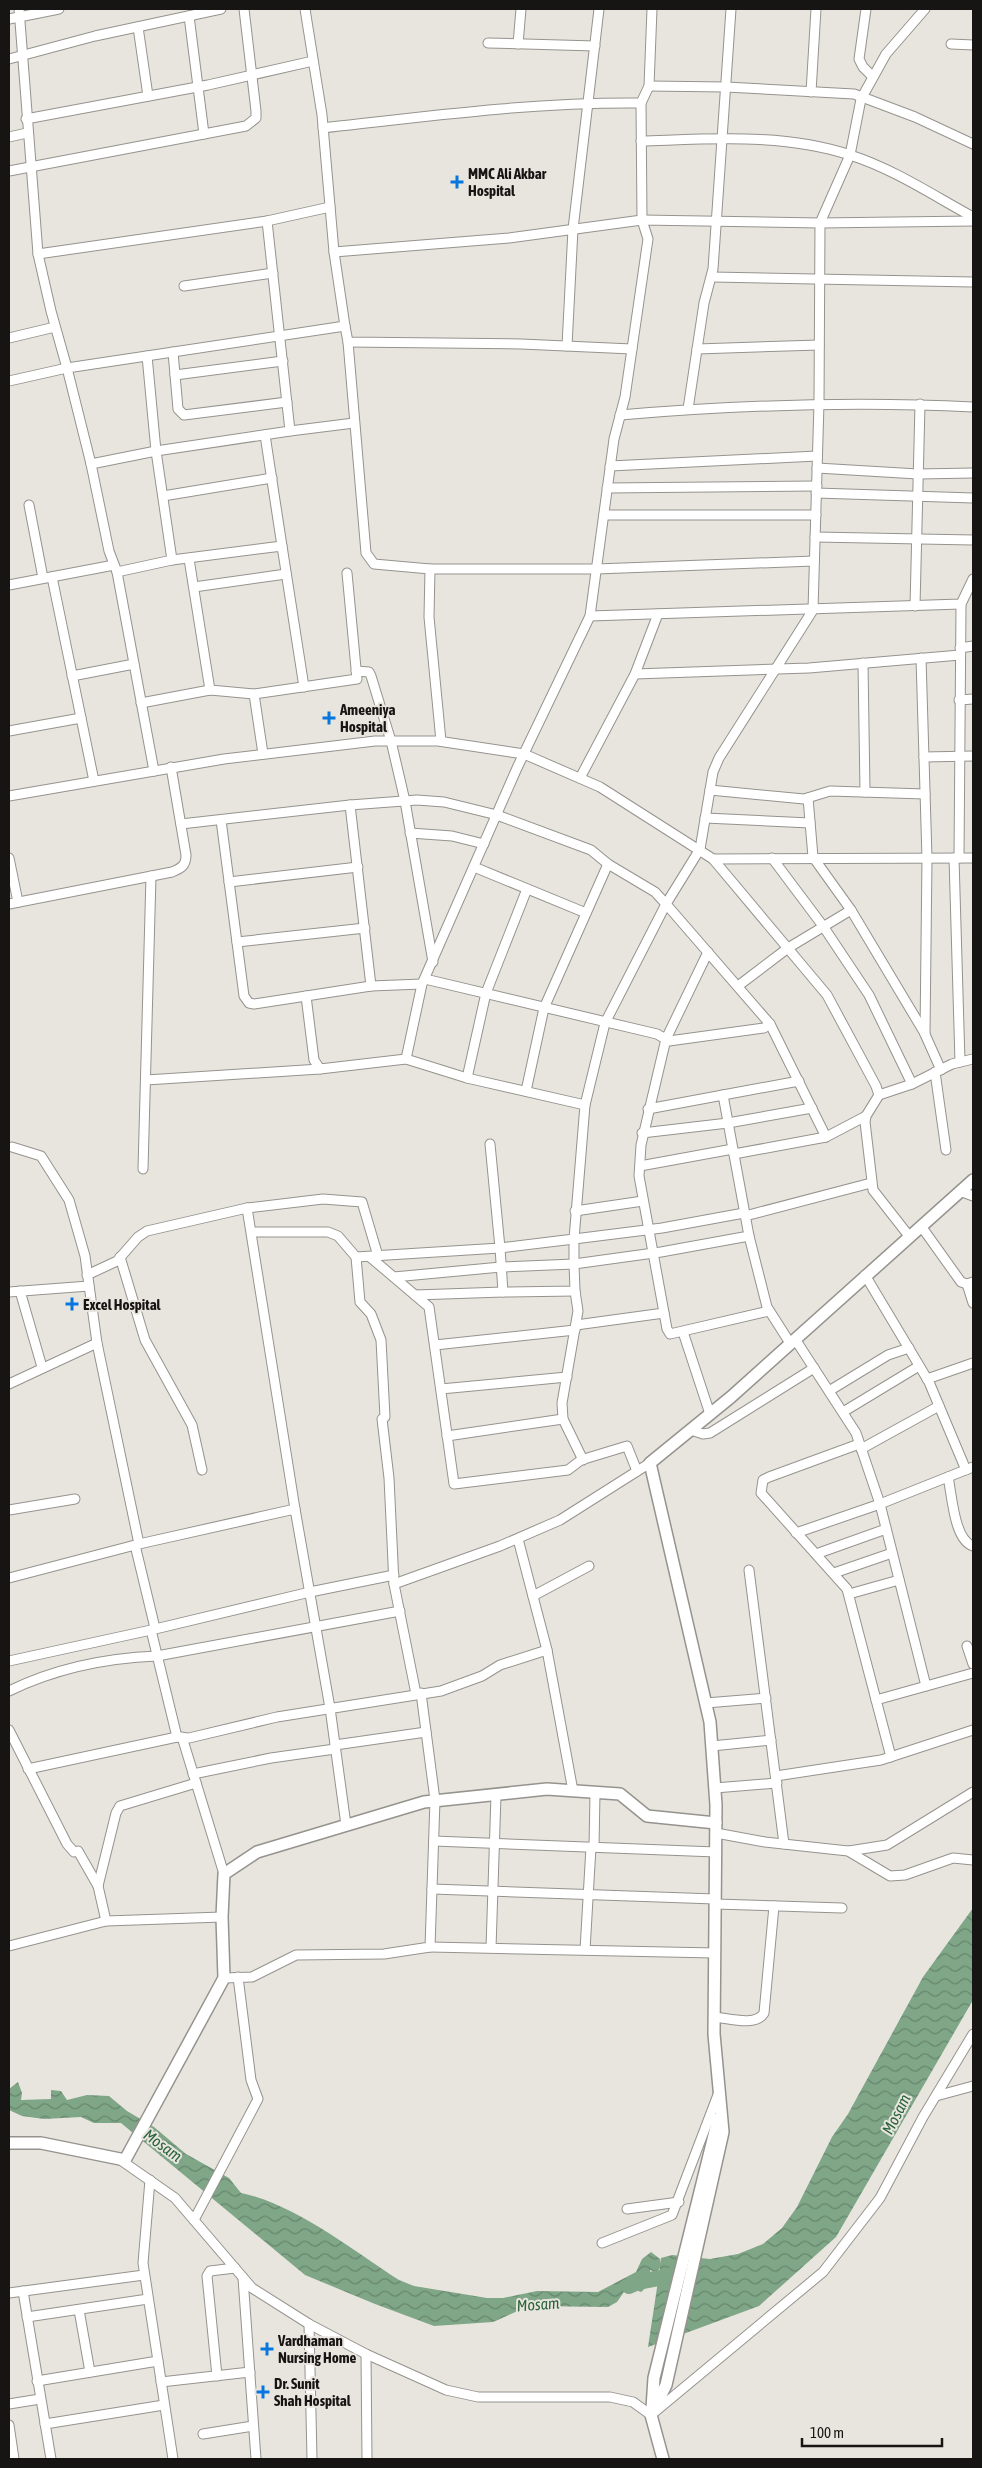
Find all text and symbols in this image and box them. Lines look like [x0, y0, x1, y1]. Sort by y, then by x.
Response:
place label: MMC Ali Akbar Hospital [468, 165, 547, 199]
marker: MMC Ali Akbar Hospital [450, 175, 464, 189]
place label: Ameeniya Hospital [339, 701, 395, 735]
marker: Ameeniya Hospital [322, 711, 336, 725]
place label: Excel Hospital [83, 1296, 162, 1313]
marker: Excel Hospital [65, 1297, 79, 1311]
water label: Mosam [878, 2090, 914, 2137]
water label: Mosam [140, 2125, 186, 2165]
water label: Mosam [516, 2293, 560, 2314]
place label: Vardhaman Nursing Home [277, 2332, 357, 2366]
marker: Vardhaman Nursing Home [260, 2342, 274, 2356]
place label: Dr. Sunit Shah Hospital [274, 2375, 352, 2409]
marker: Dr. Sunit Shah Hospital [256, 2385, 270, 2399]
scale bar [802, 2416, 942, 2448]
text: 100 m [810, 2424, 844, 2441]

